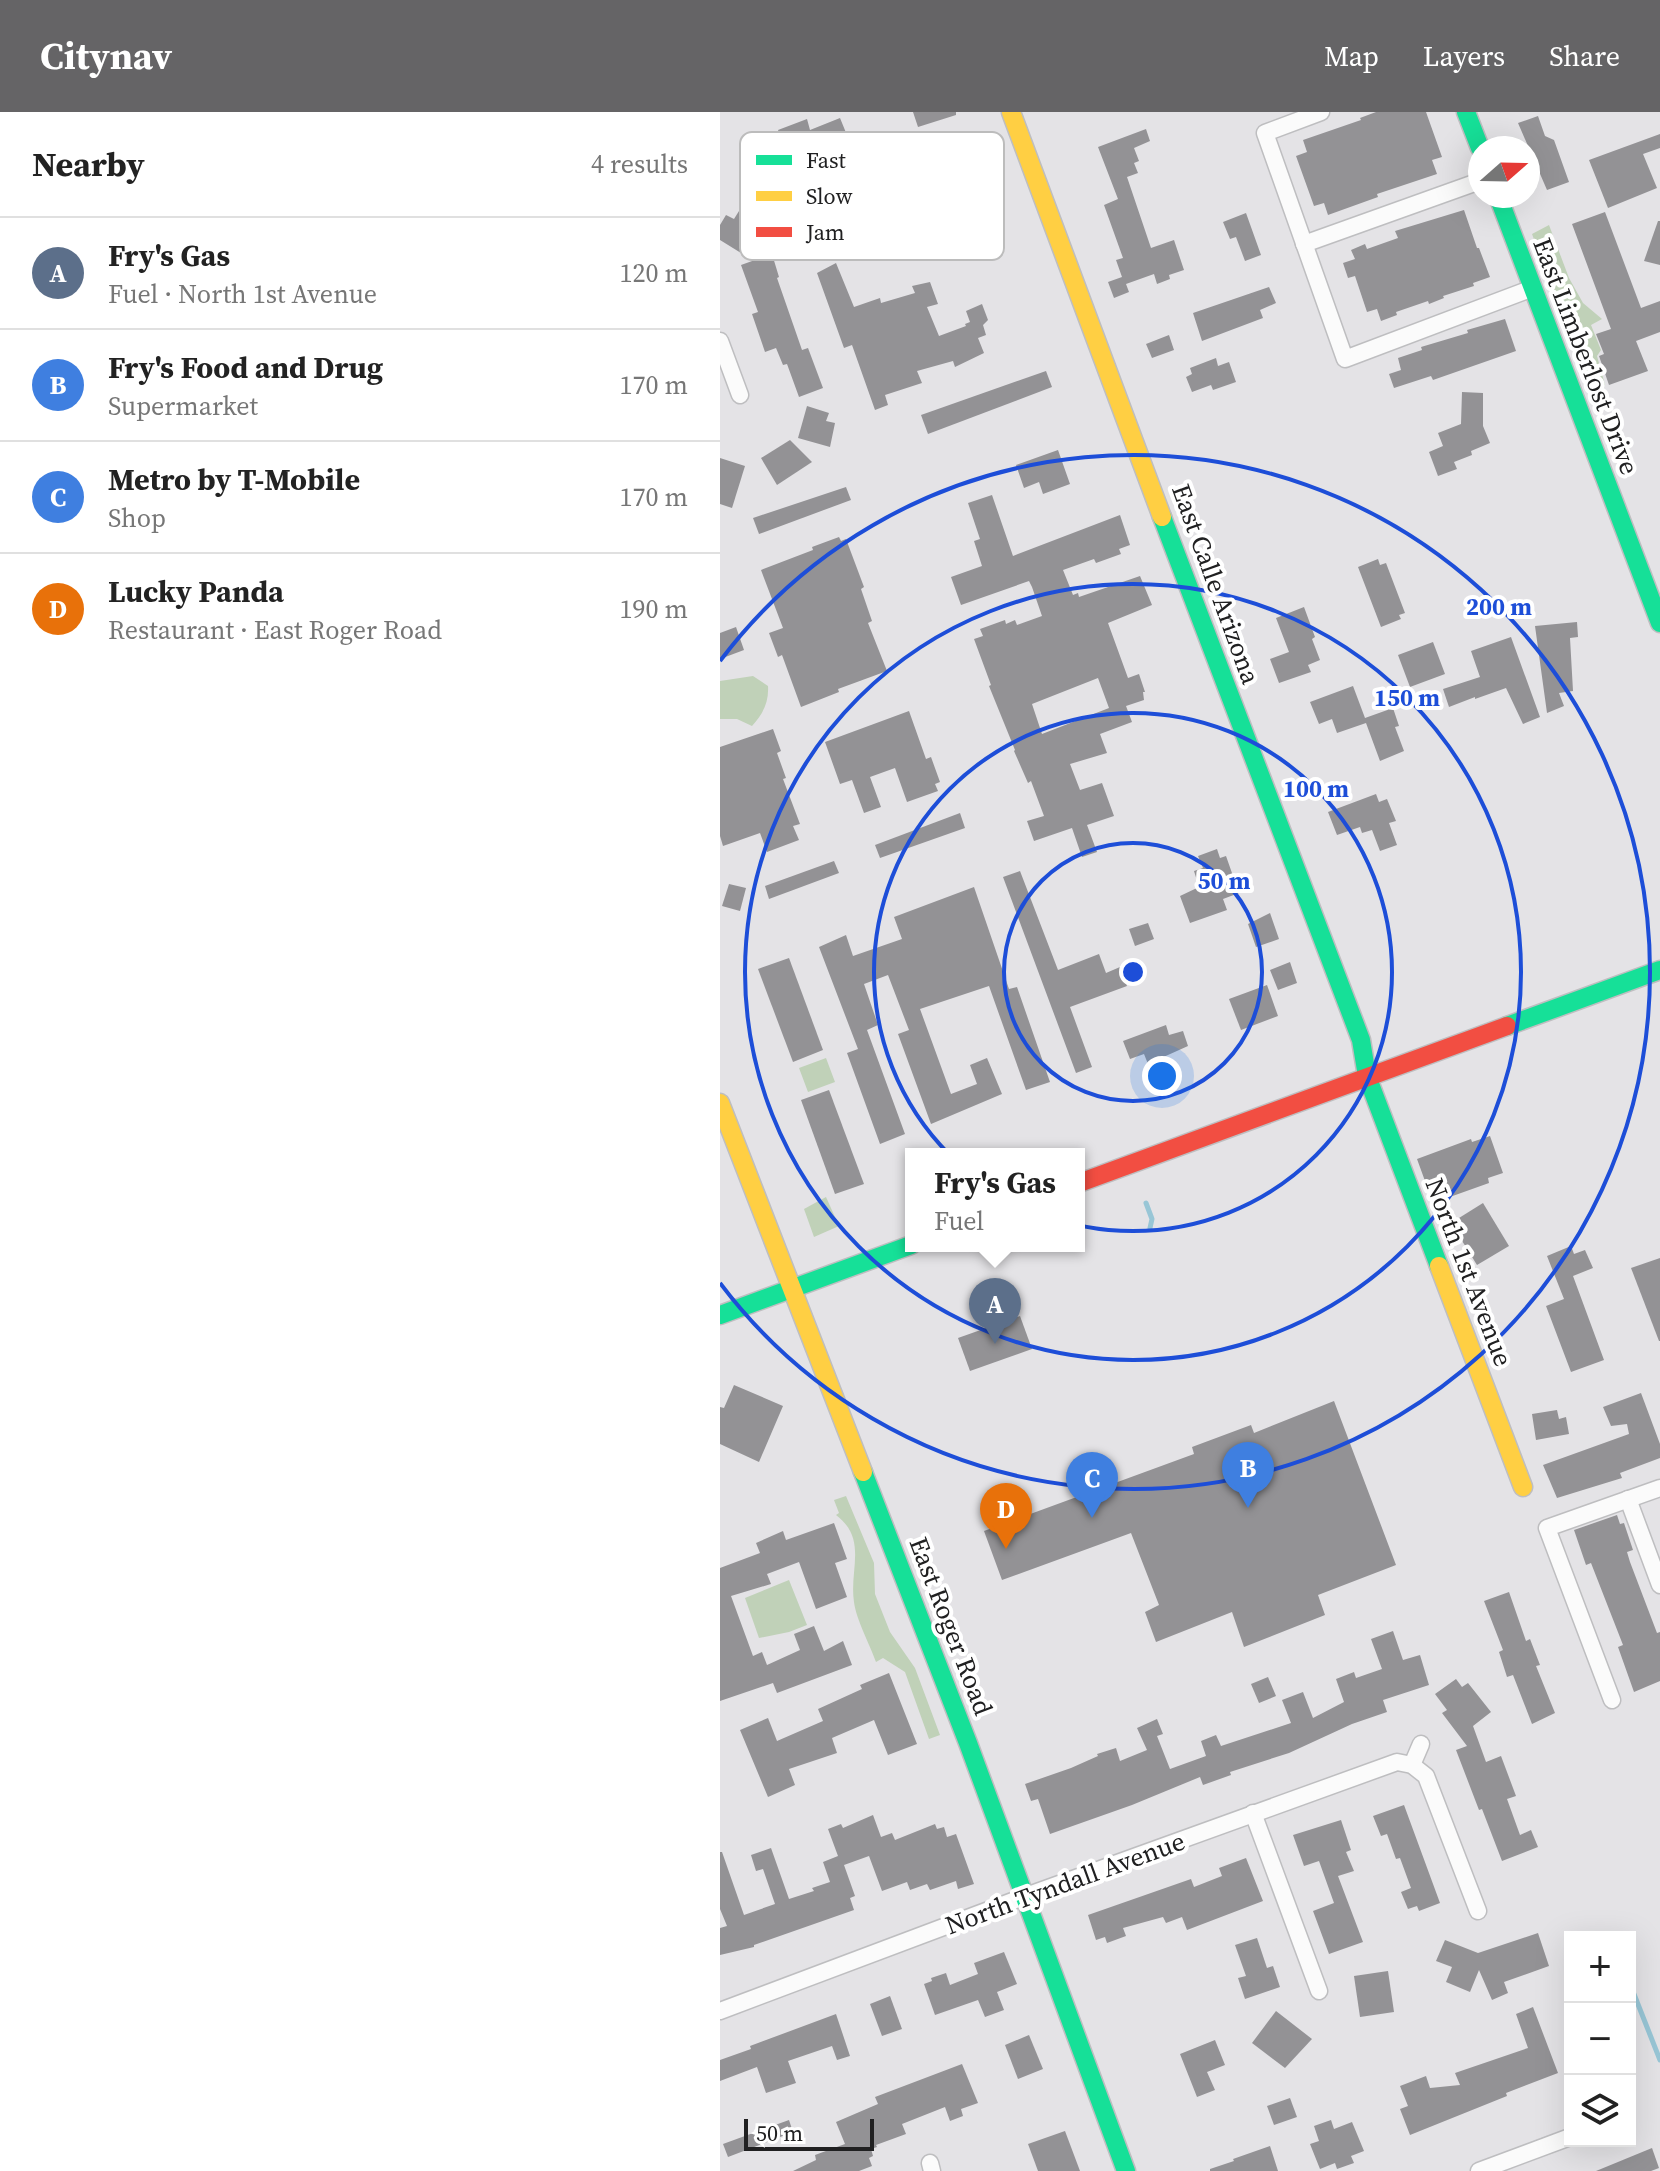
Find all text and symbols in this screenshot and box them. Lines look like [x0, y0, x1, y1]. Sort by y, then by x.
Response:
text: Citynav [40, 30, 172, 82]
text: Map [1324, 37, 1379, 75]
text: Layers [1423, 37, 1505, 75]
text: Share [1549, 37, 1620, 75]
legend [740, 132, 1004, 260]
north arrow [1468, 136, 1540, 208]
text: Nearby [32, 141, 145, 187]
text: Fast [806, 145, 847, 175]
text: 4 results [591, 146, 688, 182]
text: Slow [806, 181, 853, 211]
text: Jam [805, 217, 845, 247]
street label: East Limberlost Drive [1524, 232, 1648, 480]
text: Fry's Gas [108, 235, 230, 276]
text: A [49, 255, 67, 291]
text: 120 m [620, 255, 688, 291]
text: Fuel · North 1st Avenue [108, 276, 377, 312]
text: Fry's Food and Drug [108, 347, 383, 388]
text: B [50, 367, 66, 403]
text: 170 m [620, 367, 688, 403]
text: Supermarket [108, 388, 258, 424]
text: Metro by T-Mobile [108, 459, 360, 500]
text: C [50, 479, 66, 515]
text: 170 m [620, 479, 688, 515]
street label: East Calle Arizona [1163, 479, 1269, 690]
text: Shop [108, 500, 166, 536]
text: Lucky Panda [108, 571, 284, 612]
text: 200 m [1466, 590, 1532, 623]
text: D [49, 591, 67, 627]
text: 190 m [620, 591, 688, 627]
text: Restaurant · East Roger Road [108, 612, 442, 648]
text: 150 m [1374, 681, 1440, 714]
text: 100 m [1283, 772, 1349, 805]
text: 50 m [1198, 864, 1251, 897]
centre of rings [1119, 958, 1147, 986]
your location [1142, 1056, 1182, 1096]
popup [905, 1148, 1085, 1252]
text: Fry's Gas [934, 1162, 1056, 1203]
street label: North 1st Avenue [1417, 1173, 1521, 1371]
text: Fuel [934, 1203, 984, 1239]
pin: A [969, 1278, 1021, 1344]
pin: B [1222, 1442, 1274, 1508]
pin: C [1066, 1452, 1118, 1518]
pin: D [980, 1483, 1032, 1549]
street label: East Roger Road [900, 1532, 1002, 1720]
street label: North Tyndall Avenue [940, 1823, 1190, 1943]
map controls [1564, 1931, 1636, 2147]
button: + [1564, 1931, 1636, 2003]
button: − [1564, 2003, 1636, 2075]
button: layers [1564, 2075, 1636, 2147]
scale bar [744, 2115, 874, 2151]
text: 50 m [756, 2118, 803, 2148]

